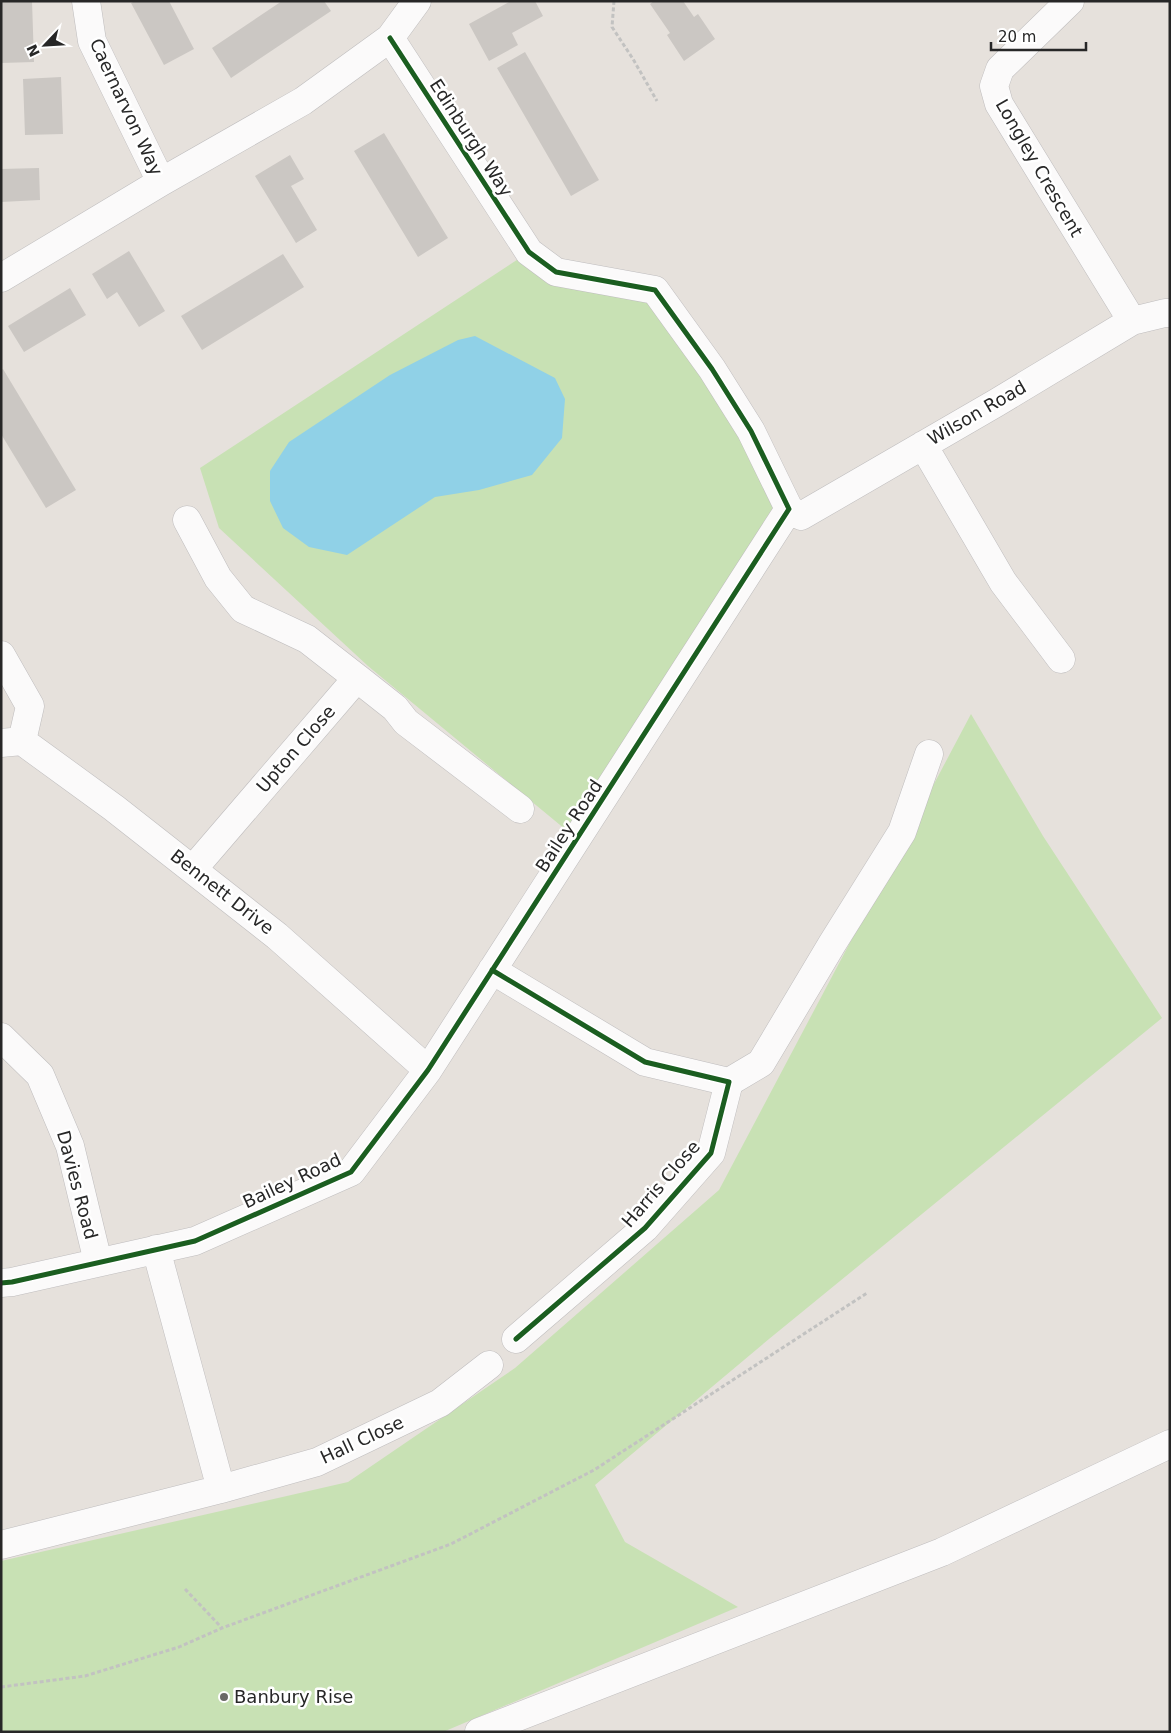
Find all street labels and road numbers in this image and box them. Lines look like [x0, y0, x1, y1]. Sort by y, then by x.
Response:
street label: Caernarvon Way [86, 35, 168, 179]
street label: Edinburgh Way [426, 75, 517, 201]
street label: Longley Crescent [991, 95, 1087, 240]
street label: Wilson Road [924, 376, 1030, 449]
street label: Upton Close [252, 701, 339, 797]
street label: Bailey Road [531, 776, 606, 876]
street label: Bennett Drive [167, 845, 278, 938]
street label: Davies Road [53, 1128, 102, 1242]
street label: Harris Close [617, 1136, 704, 1231]
street label: Bailey Road [239, 1149, 344, 1212]
street label: Hall Close [317, 1411, 407, 1468]

